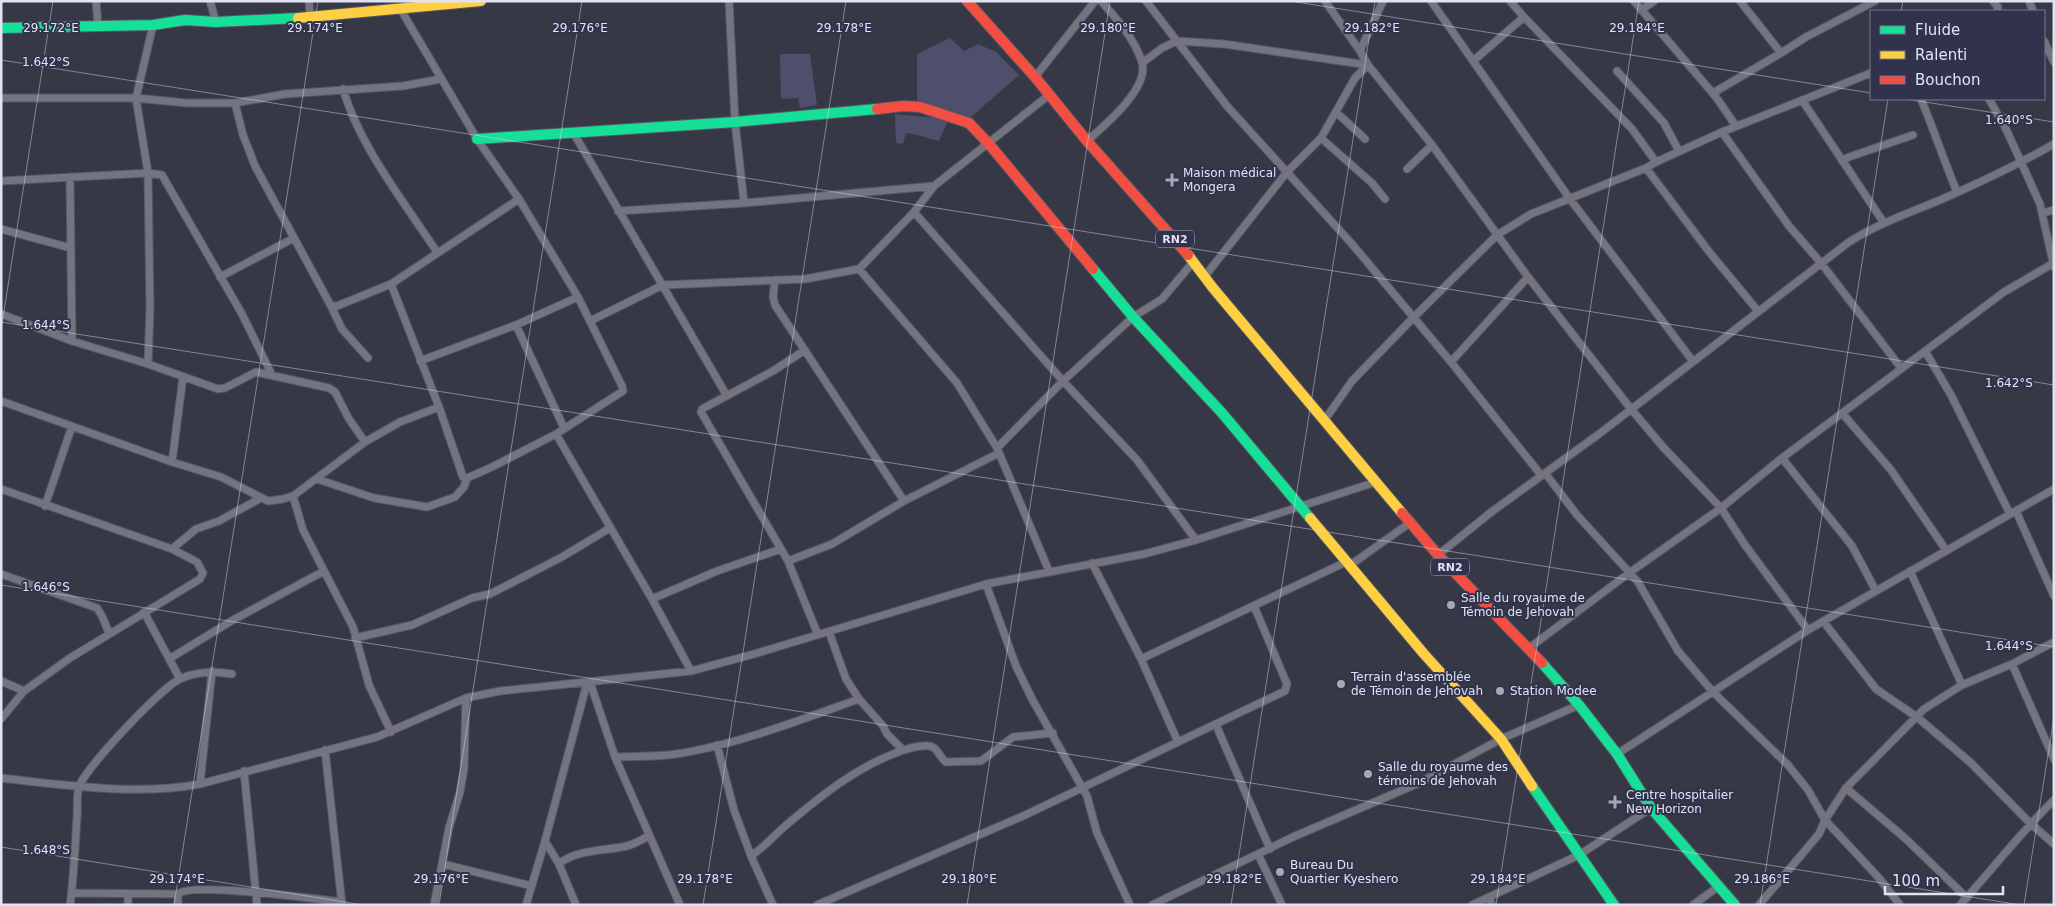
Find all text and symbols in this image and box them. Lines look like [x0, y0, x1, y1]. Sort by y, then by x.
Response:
legend [1870, 10, 2045, 100]
text: 29.172°E [23, 21, 79, 35]
text: 29.174°E [287, 21, 343, 35]
text: 29.176°E [552, 21, 608, 35]
text: 29.178°E [816, 21, 872, 35]
text: 29.180°E [1080, 21, 1136, 35]
text: 29.182°E [1344, 21, 1400, 35]
text: 29.184°E [1609, 21, 1665, 35]
text: Fluide [1915, 21, 1960, 39]
text: Ralenti [1915, 46, 1967, 64]
text: 1.642°S [22, 55, 70, 69]
text: Bouchon [1915, 71, 1980, 89]
text: 1.640°S [1985, 113, 2033, 127]
place label: Maison médical Mongera [1183, 166, 1276, 194]
marker: Maison médical Mongera [1165, 173, 1179, 187]
road number: RN2 [1156, 230, 1194, 248]
text: 1.644°S [22, 318, 70, 332]
text: 1.642°S [1985, 376, 2033, 390]
road number: RN2 [1431, 558, 1469, 576]
text: 1.646°S [22, 580, 70, 594]
place label: Salle du royaume de Témoin de Jehovah [1460, 591, 1585, 619]
marker: Salle du royaume de Témoin de Jehovah [1445, 599, 1457, 611]
text: 1.644°S [1985, 639, 2033, 653]
place label: Terrain d'assemblée de Témoin de Jehovah [1350, 670, 1483, 698]
marker: Terrain d'assemblée de Témoin de Jehovah [1335, 678, 1347, 690]
place label: Station Modee [1510, 684, 1597, 698]
marker: Station Modee [1494, 685, 1506, 697]
place label: Salle du royaume des témoins de Jehovah [1378, 760, 1508, 788]
marker: Salle du royaume des témoins de Jehovah [1362, 768, 1374, 780]
place label: Centre hospitalier New Horizon [1626, 788, 1733, 816]
marker: Centre hospitalier New Horizon [1608, 795, 1622, 809]
text: 1.648°S [22, 843, 70, 857]
place label: Bureau Du Quartier Kyeshero [1290, 858, 1398, 886]
scale bar [1885, 864, 2002, 896]
marker: Bureau Du Quartier Kyeshero [1274, 866, 1286, 878]
text: 29.174°E [149, 872, 205, 886]
text: 29.176°E [413, 872, 469, 886]
text: 29.178°E [677, 872, 733, 886]
text: 29.180°E [941, 872, 997, 886]
text: 29.182°E [1206, 872, 1262, 886]
text: 29.184°E [1470, 872, 1526, 886]
text: 29.186°E [1734, 872, 1790, 886]
text: 100 m [1892, 872, 1940, 890]

